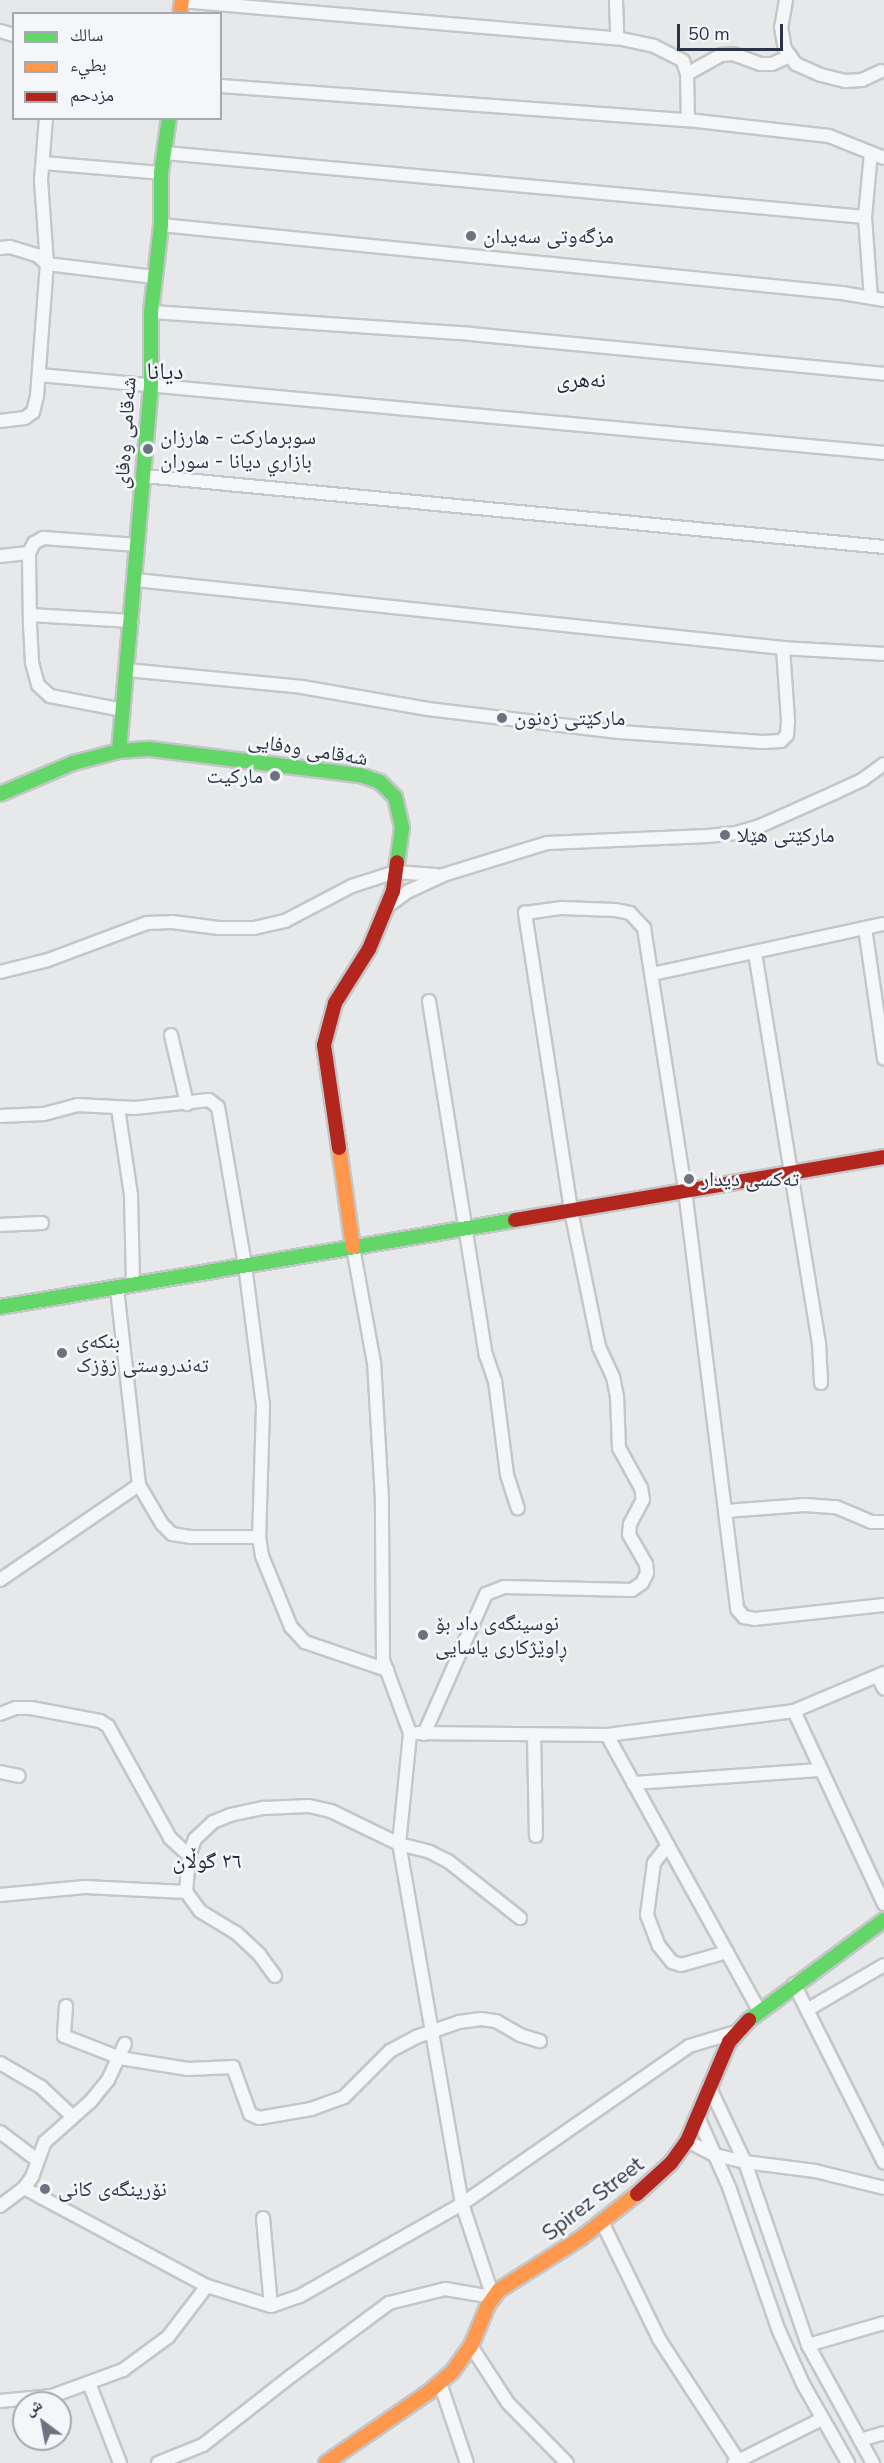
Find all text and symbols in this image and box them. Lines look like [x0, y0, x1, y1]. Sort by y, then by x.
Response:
legend [12, 12, 222, 120]
scale bar [680, 12, 786, 50]
text: 50 m [688, 22, 730, 46]
text: سالك [70, 23, 103, 47]
text: بطيء [70, 53, 107, 77]
text: مزدحم [70, 83, 114, 107]
place label: مزگەوتی سەیدان [483, 223, 614, 249]
marker: مزگەوتی سەیدان [464, 229, 478, 243]
district label: دیانا [147, 358, 183, 386]
district label: نەھری [556, 368, 606, 394]
street label: شەقامی وەفای [109, 376, 141, 490]
place label: سوبرماركت - هارزان بازاري ديانا - سوران [160, 424, 316, 474]
marker: سوبرماركت - هارزان بازاري ديانا - سوران [141, 442, 155, 456]
place label: مارکێتی زەنون [514, 705, 625, 731]
marker: مارکێتی زەنون [495, 711, 509, 725]
street label: شەقامی وەفایی [246, 727, 370, 771]
place label: ماركيت [207, 763, 263, 789]
marker: ماركيت [268, 769, 282, 783]
place label: مارکێتی هێلا [737, 822, 835, 848]
marker: مارکێتی هێلا [718, 828, 732, 842]
place label: تەكسی دیدار [701, 1166, 799, 1192]
marker: تەكسی دیدار [682, 1172, 696, 1186]
place label: بنکەی تەندروستی زۆزک [76, 1328, 209, 1378]
marker: بنکەی تەندروستی زۆزک [53, 1344, 71, 1362]
place label: نوسینگەی داد بۆ ڕاوێژكاری یاسایی [435, 1610, 567, 1660]
marker: نوسینگەی داد بۆ ڕاوێژكاری یاسایی [416, 1628, 430, 1642]
district label: ٢٦ گوڵان [172, 1849, 242, 1875]
street label: Spirez Street [538, 2152, 648, 2246]
place label: نۆرینگەی کانی [58, 2176, 167, 2202]
marker: نۆرینگەی کانی [36, 2180, 54, 2198]
north arrow [12, 2391, 72, 2451]
text: ش [20, 2394, 47, 2421]

